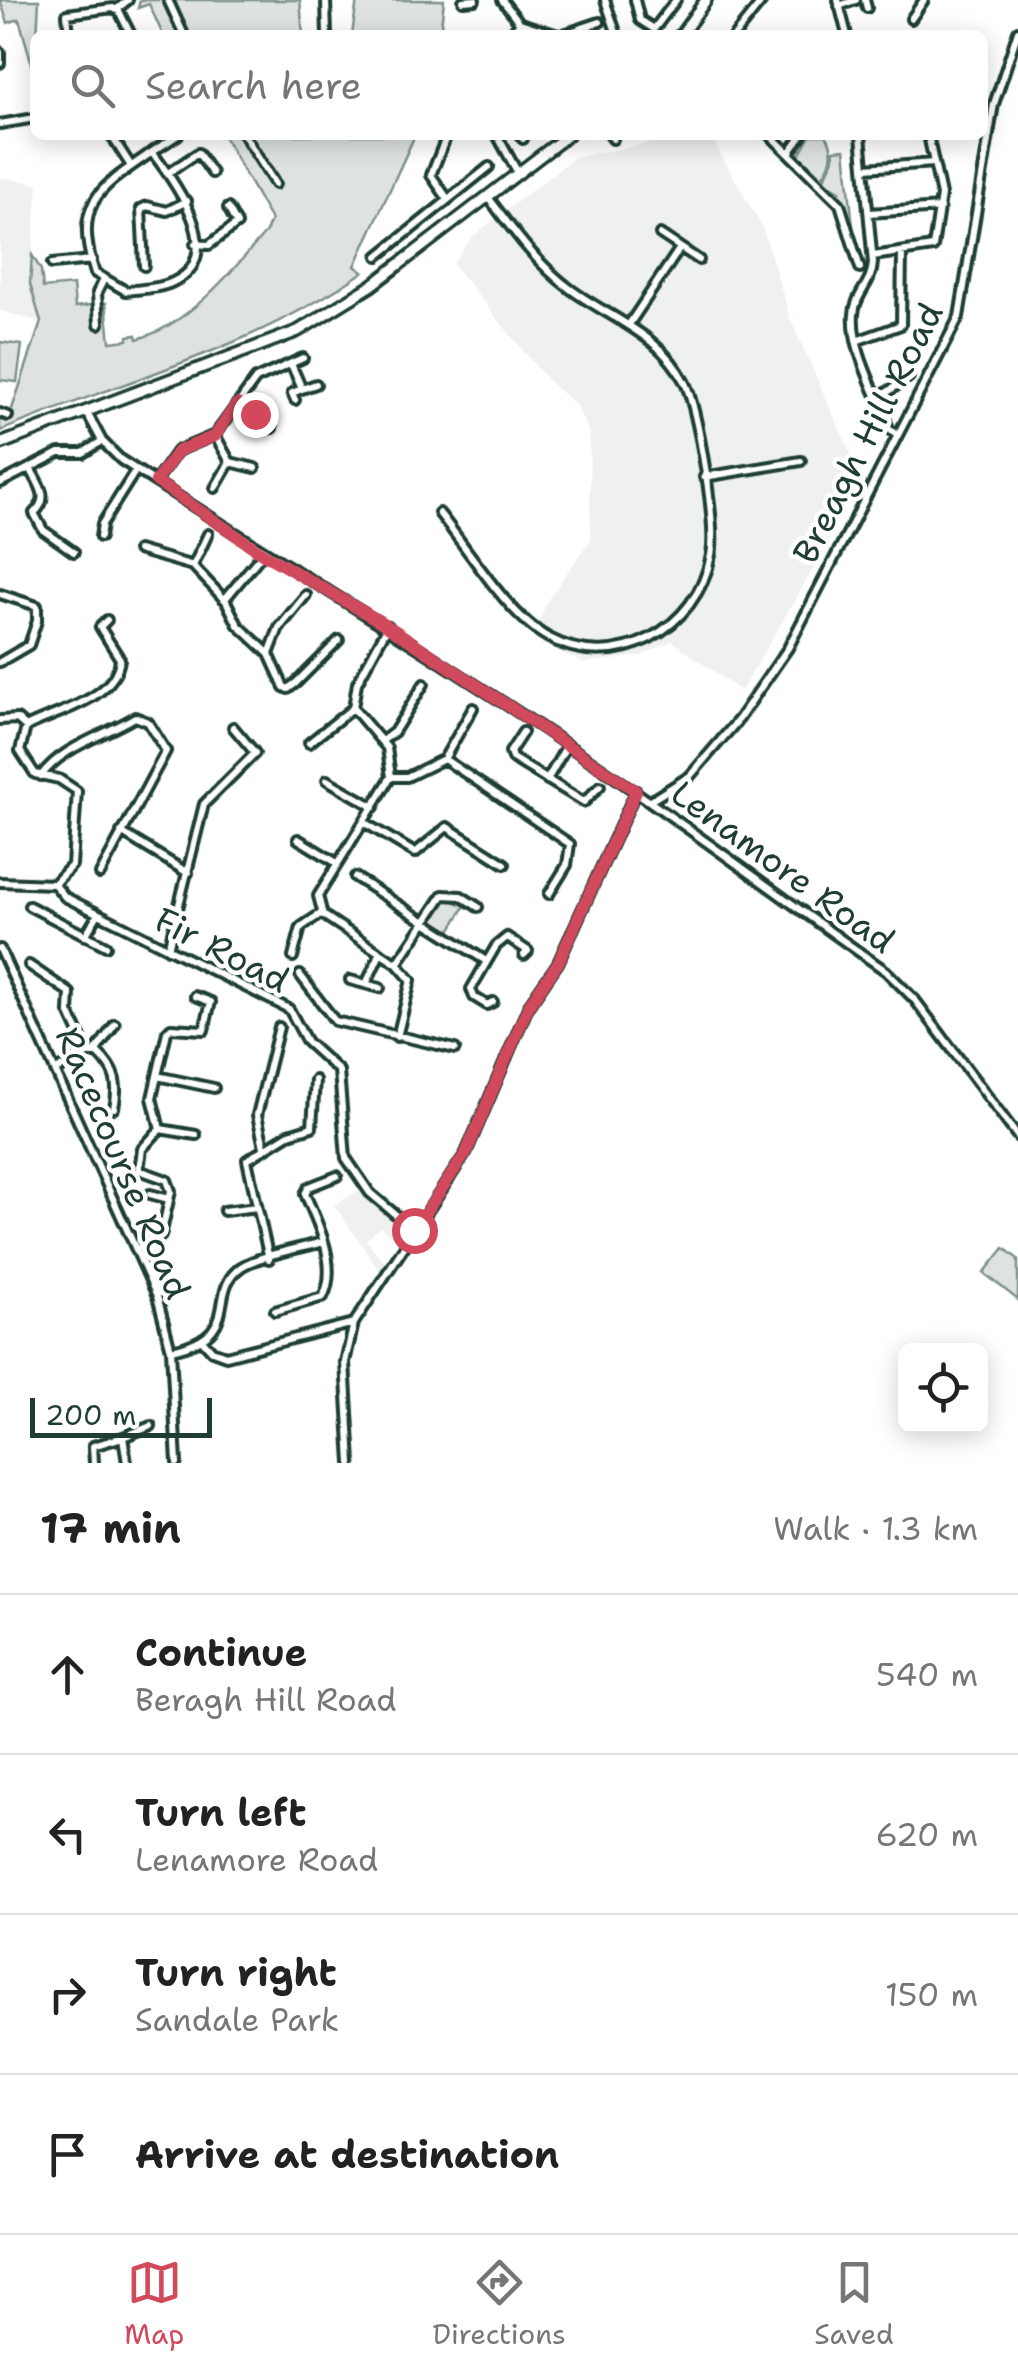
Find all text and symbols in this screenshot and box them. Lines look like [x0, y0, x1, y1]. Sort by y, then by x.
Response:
search box [30, 30, 988, 140]
icon: search [65, 58, 120, 113]
text: Search here [145, 60, 362, 111]
street label: Breagh Hill Road [782, 294, 954, 571]
route end [233, 392, 279, 438]
street label: Lenamore Road [662, 769, 905, 964]
street label: Fir Road [147, 896, 297, 1003]
street label: Racecourse Road [45, 1020, 202, 1306]
route start [392, 1208, 438, 1254]
map controls [898, 1343, 988, 1433]
button: locate [898, 1343, 988, 1433]
scale bar [30, 1393, 212, 1438]
text: 200 m [45, 1396, 136, 1434]
text: 17 min [40, 1500, 181, 1556]
text: Walk · 1.3 km [773, 1507, 978, 1550]
text: Continue [135, 1627, 307, 1678]
icon: ahead [40, 1647, 95, 1702]
text: 540 m [876, 1653, 978, 1696]
text: Beragh Hill Road [135, 1678, 396, 1721]
text: Turn left [135, 1787, 307, 1838]
icon: left [40, 1807, 95, 1862]
text: 620 m [875, 1813, 978, 1856]
text: Lenamore Road [135, 1838, 378, 1881]
text: Turn right [135, 1947, 337, 1998]
icon: right [40, 1967, 95, 2022]
text: 150 m [885, 1973, 978, 2016]
text: Sandale Park [135, 1998, 339, 2041]
icon: arrive [40, 2127, 95, 2182]
text: Arrive at destination [135, 2129, 559, 2180]
tab: Map [124, 2255, 184, 2353]
tab: Directions [433, 2255, 566, 2353]
tab: Saved [814, 2255, 894, 2353]

